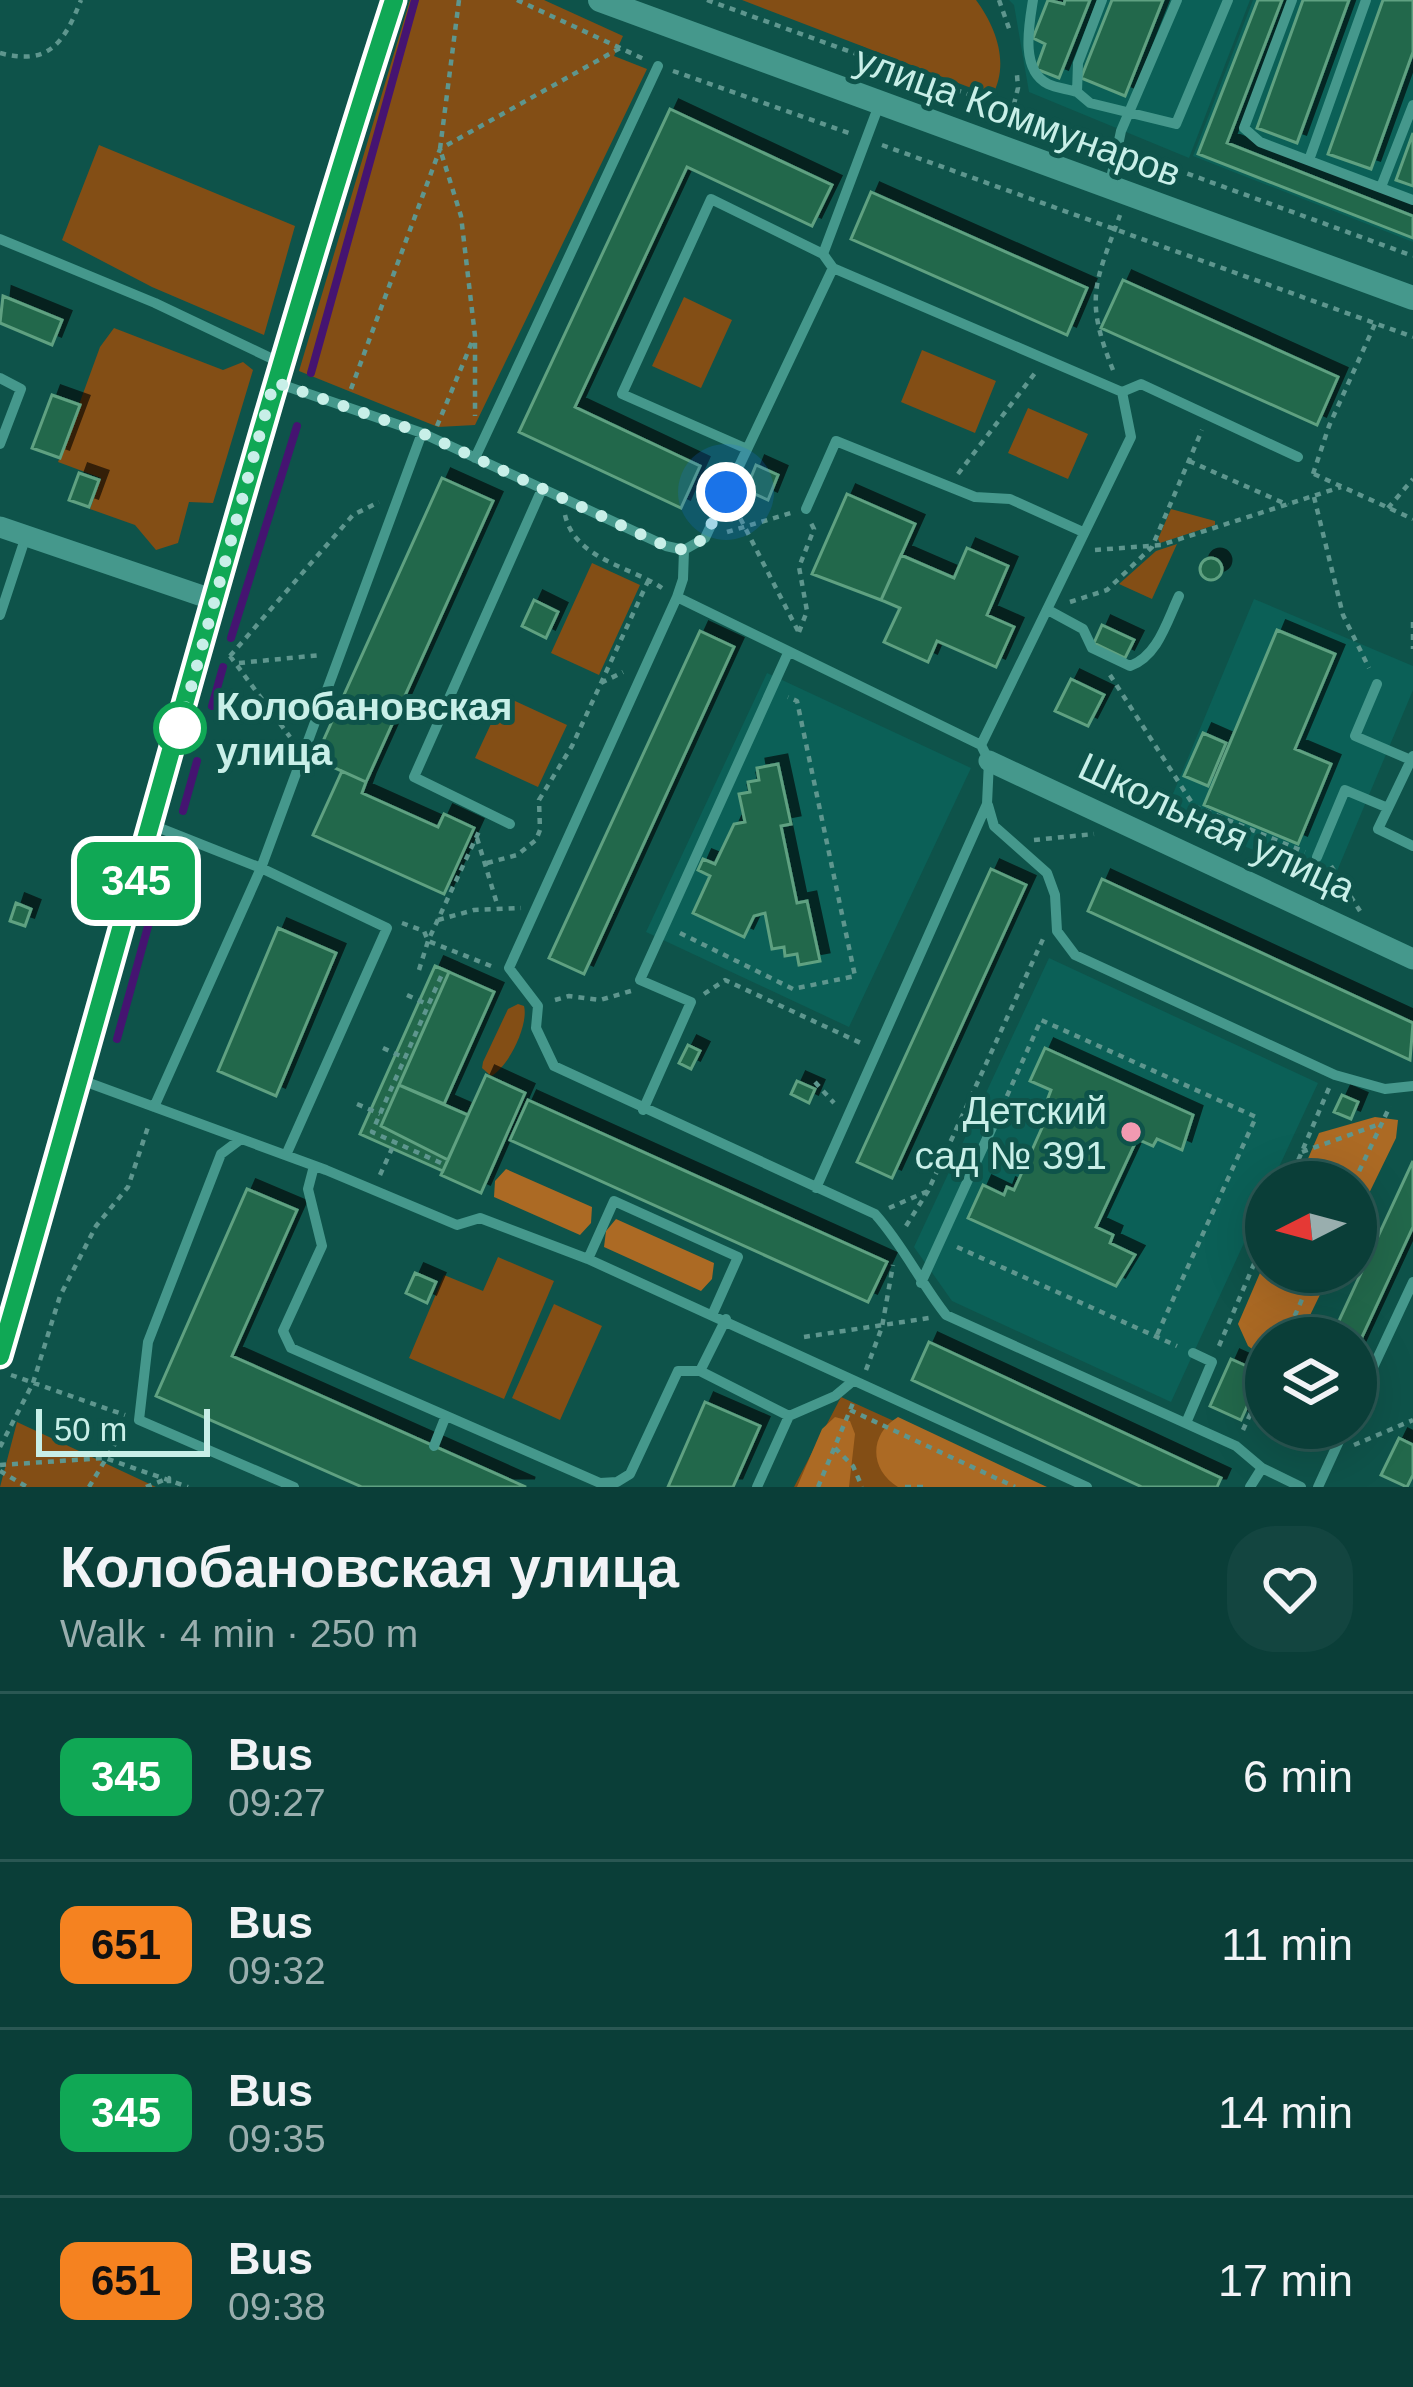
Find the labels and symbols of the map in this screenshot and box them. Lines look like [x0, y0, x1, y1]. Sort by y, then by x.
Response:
street label: улица Коммунаров [849, 37, 1187, 195]
your location [696, 462, 756, 522]
place label: Колобановская улица [216, 685, 513, 773]
marker: Колобановская улица [155, 703, 205, 753]
street label: Школьная улица [1072, 744, 1362, 910]
line badge: 345 [67, 842, 205, 920]
place label: Детский сад № 391 [914, 1089, 1107, 1177]
marker: Детский сад № 391 [1118, 1119, 1144, 1145]
north arrow [1245, 1161, 1377, 1293]
scale bar [36, 1403, 210, 1456]

